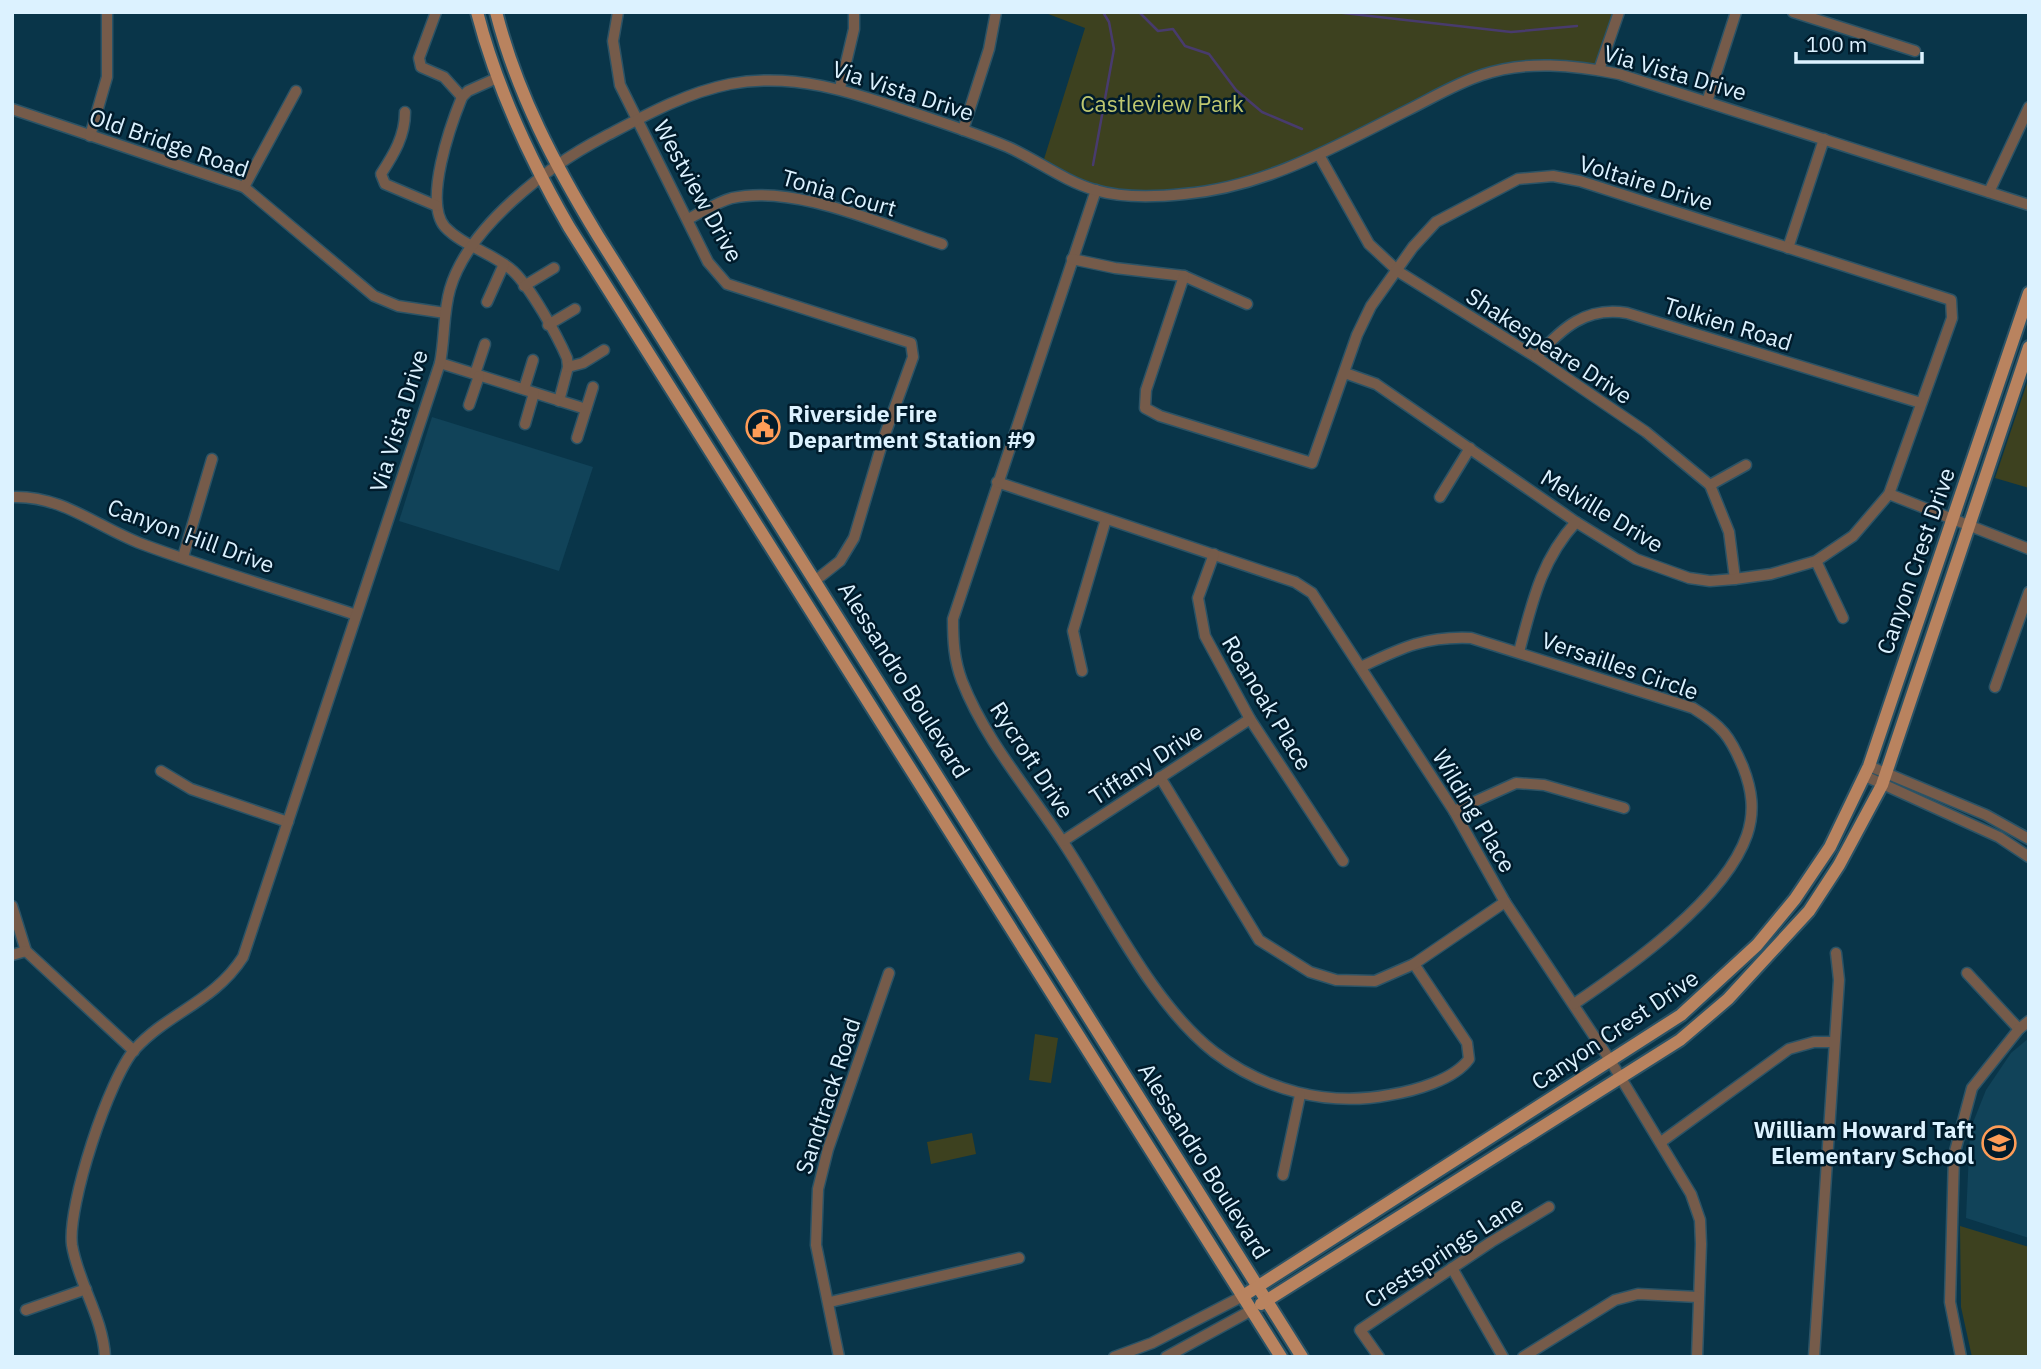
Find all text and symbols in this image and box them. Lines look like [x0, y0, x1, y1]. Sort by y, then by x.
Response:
scale bar [1796, 21, 1922, 65]
text: 100 m [1806, 30, 1867, 58]
street label: Via Vista Drive [1600, 37, 1750, 107]
street label: Via Vista Drive [829, 53, 978, 127]
park label: Castleview Park [1080, 88, 1244, 118]
street label: Old Bridge Road [86, 101, 253, 183]
street label: Westview Drive [647, 114, 750, 267]
street label: Voltaire Drive [1576, 147, 1717, 217]
street label: Tonia Court [778, 161, 900, 223]
street label: Shakespeare Drive [1461, 280, 1638, 410]
street label: Tolkien Road [1660, 289, 1796, 357]
street label: Via Vista Drive [362, 346, 434, 496]
place label: Riverside Fire Department Station #9 [788, 398, 1035, 454]
public building icon: Riverside Fire Department Station #9 [744, 408, 782, 446]
street label: Melville Drive [1536, 462, 1669, 559]
street label: Canyon Crest Drive [1869, 463, 1961, 658]
street label: Canyon Hill Drive [104, 491, 279, 579]
street label: Alessandro Boulevard [832, 576, 977, 783]
street label: Versailles Circle [1538, 624, 1703, 706]
street label: Roanoak Place [1216, 630, 1320, 775]
street label: Rycroft Drive [984, 696, 1082, 823]
street label: Tiffany Drive [1083, 715, 1208, 811]
street label: Wilding Place [1426, 743, 1523, 878]
street label: Canyon Crest Drive [1525, 962, 1704, 1096]
street label: Sandtrack Road [788, 1014, 866, 1178]
street label: Alessandro Boulevard [1132, 1057, 1277, 1264]
place label: William Howard Taft Elementary School [1753, 1114, 1974, 1170]
school or university icon: William Howard Taft Elementary School [1980, 1124, 2018, 1162]
street label: Crestsprings Lane [1358, 1188, 1529, 1314]

